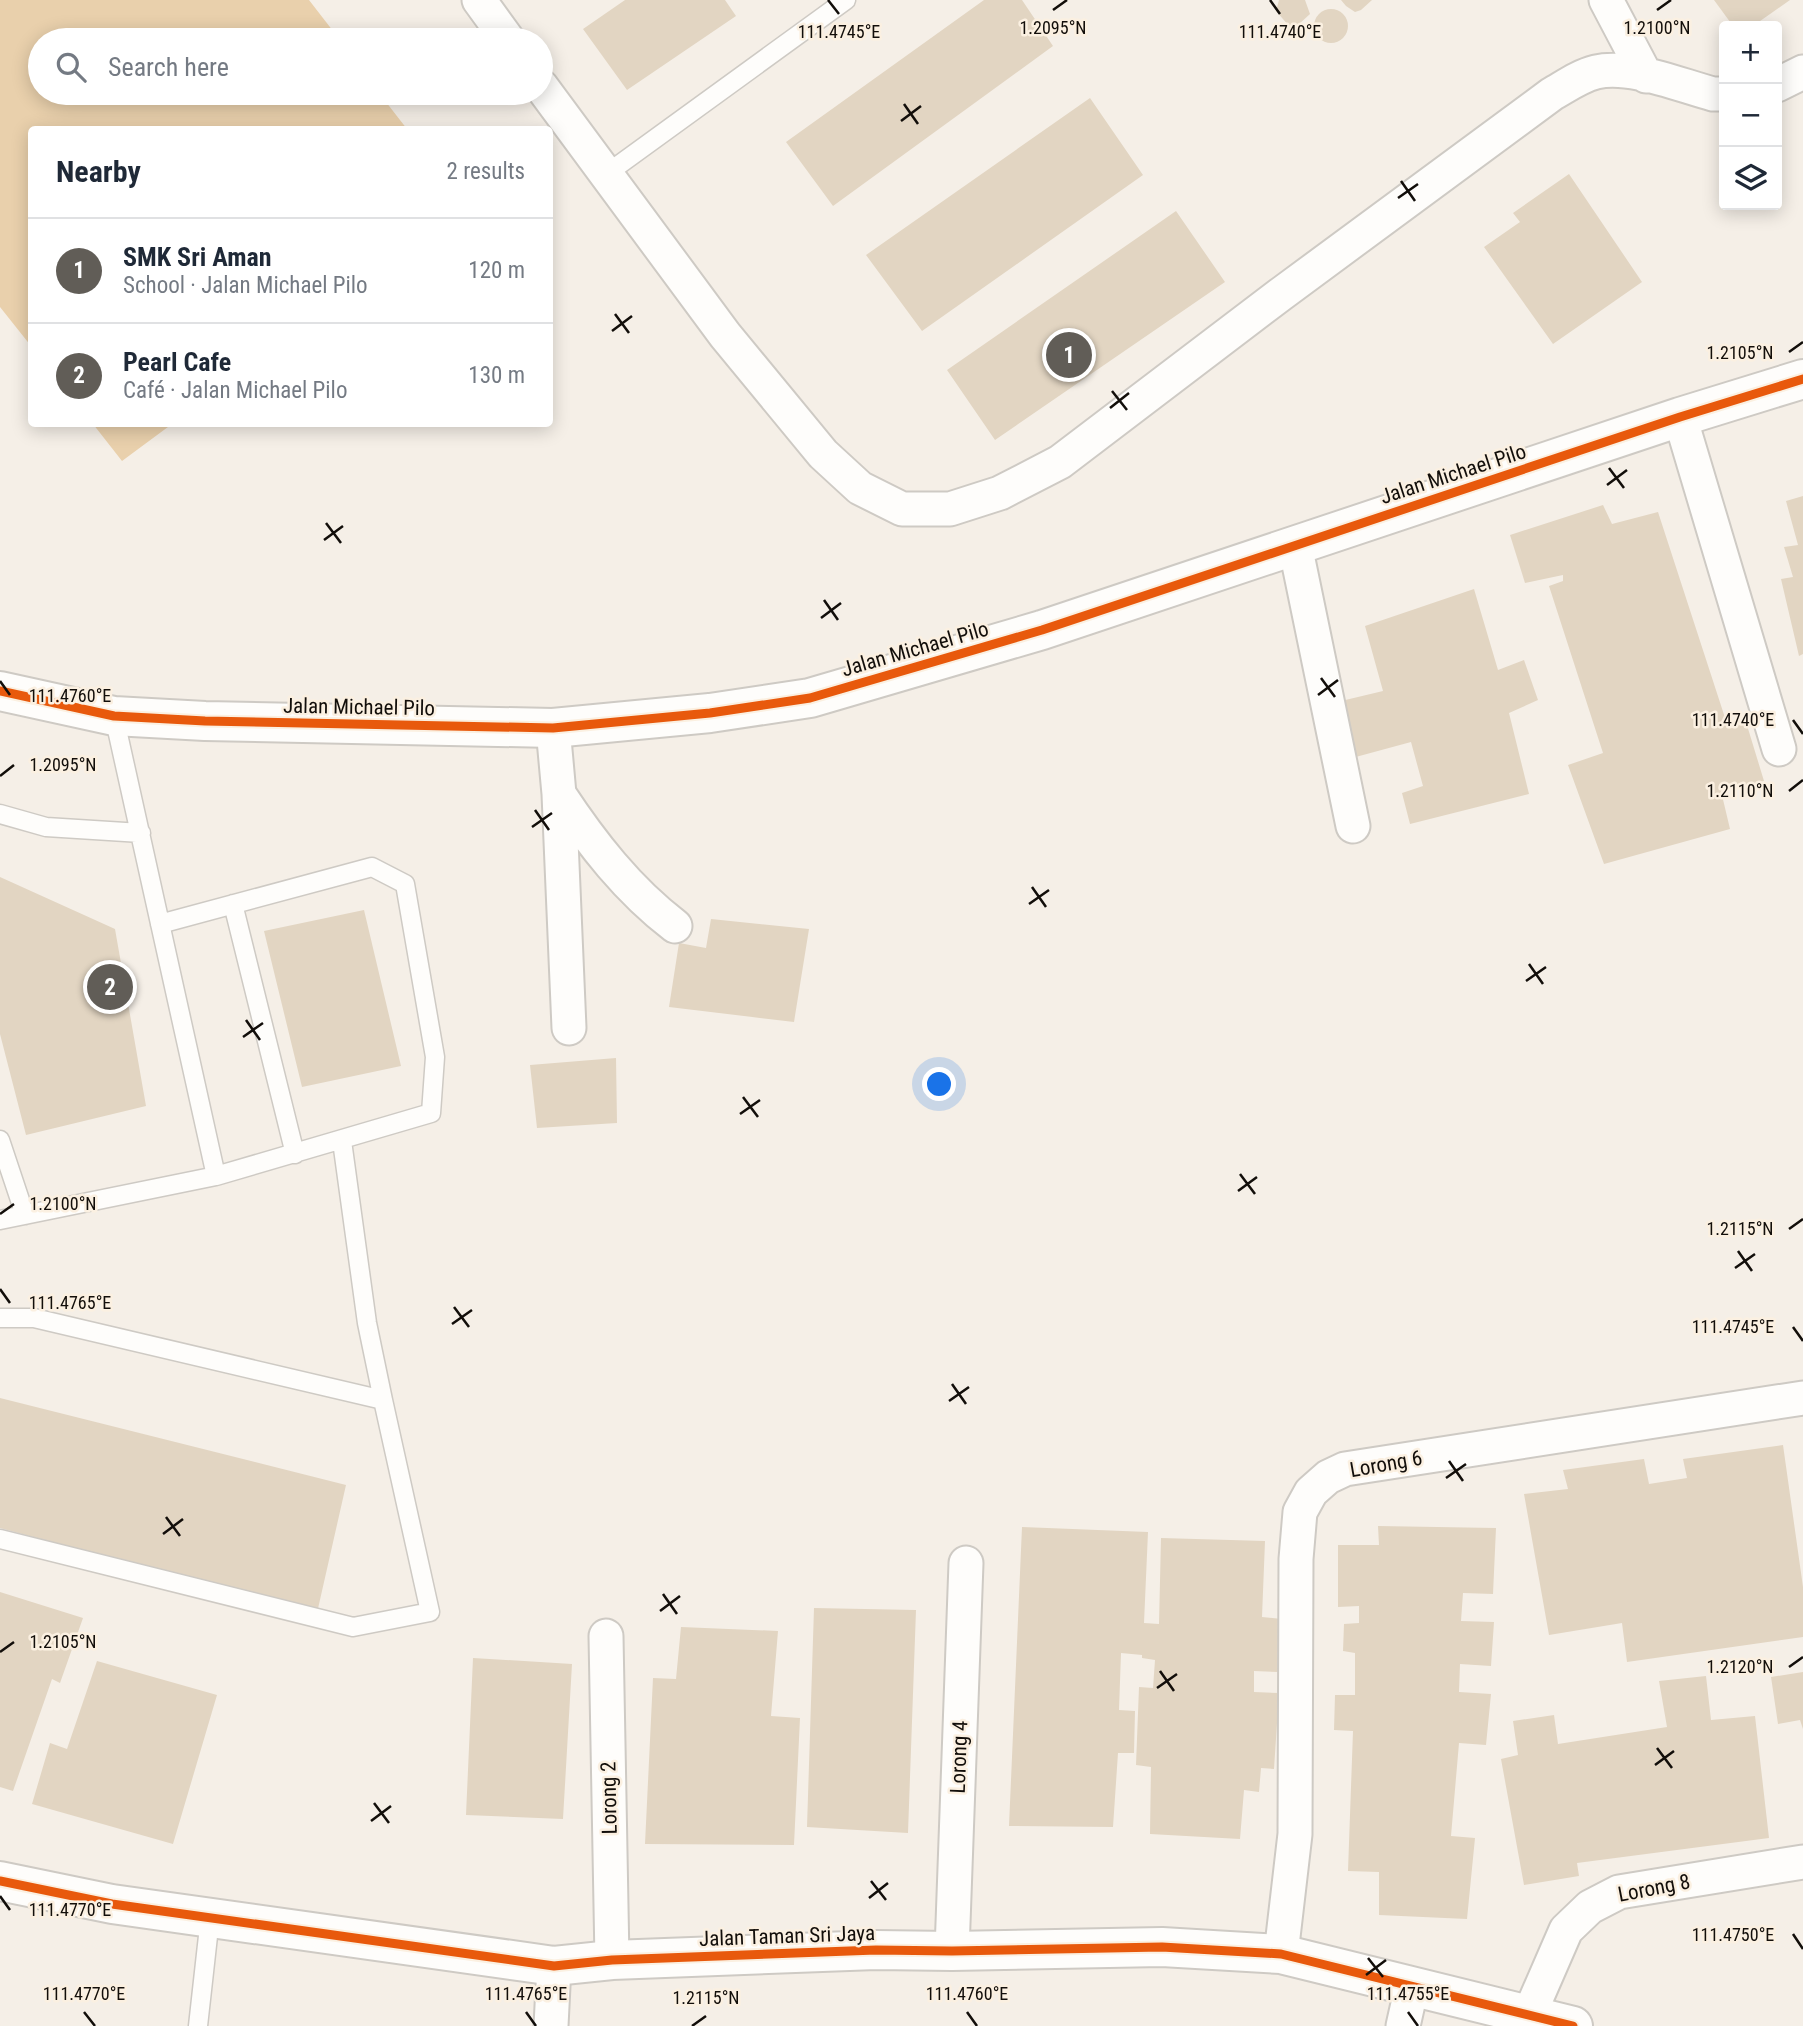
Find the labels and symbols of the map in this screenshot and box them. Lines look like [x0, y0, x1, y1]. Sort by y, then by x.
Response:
text: 1.2095°N [1019, 17, 1087, 38]
text: 1.2100°N [1623, 17, 1691, 38]
text: 111.4745°E [798, 21, 880, 42]
text: 111.4740°E [1239, 21, 1321, 42]
pin: 1 [1046, 329, 1092, 381]
text: 1.2105°N [1706, 342, 1774, 363]
street label: Jalan Michael Pilo [1377, 439, 1529, 509]
street label: Jalan Michael Pilo [839, 617, 991, 681]
text: 111.4760°E [29, 685, 111, 706]
street label: Jalan Michael Pilo [283, 694, 435, 720]
text: 111.4740°E [1692, 709, 1774, 730]
text: 1.2095°N [29, 754, 97, 775]
text: 1.2110°N [1706, 780, 1774, 801]
pin: 2 [87, 961, 133, 1013]
your location [922, 1067, 956, 1101]
text: 1.2100°N [29, 1193, 97, 1214]
text: 1.2115°N [1706, 1218, 1774, 1239]
text: 111.4765°E [29, 1292, 111, 1313]
text: 111.4745°E [1692, 1316, 1774, 1337]
street label: Lorong 6 [1348, 1446, 1424, 1482]
text: 1.2105°N [29, 1631, 97, 1652]
text: 1.2120°N [1706, 1656, 1774, 1677]
street label: Lorong 4 [946, 1720, 972, 1794]
street label: Lorong 2 [596, 1761, 622, 1835]
street label: Lorong 8 [1616, 1869, 1692, 1907]
text: 111.4770°E [29, 1899, 111, 1920]
street label: Jalan Taman Sri Jaya [699, 1921, 875, 1951]
text: 111.4750°E [1692, 1924, 1774, 1945]
text: 111.4770°E [43, 1983, 125, 2004]
text: 111.4765°E [485, 1983, 567, 2004]
text: 111.4760°E [926, 1983, 1008, 2004]
text: 111.4755°E [1367, 1983, 1449, 2004]
text: 1.2115°N [672, 1987, 740, 2008]

